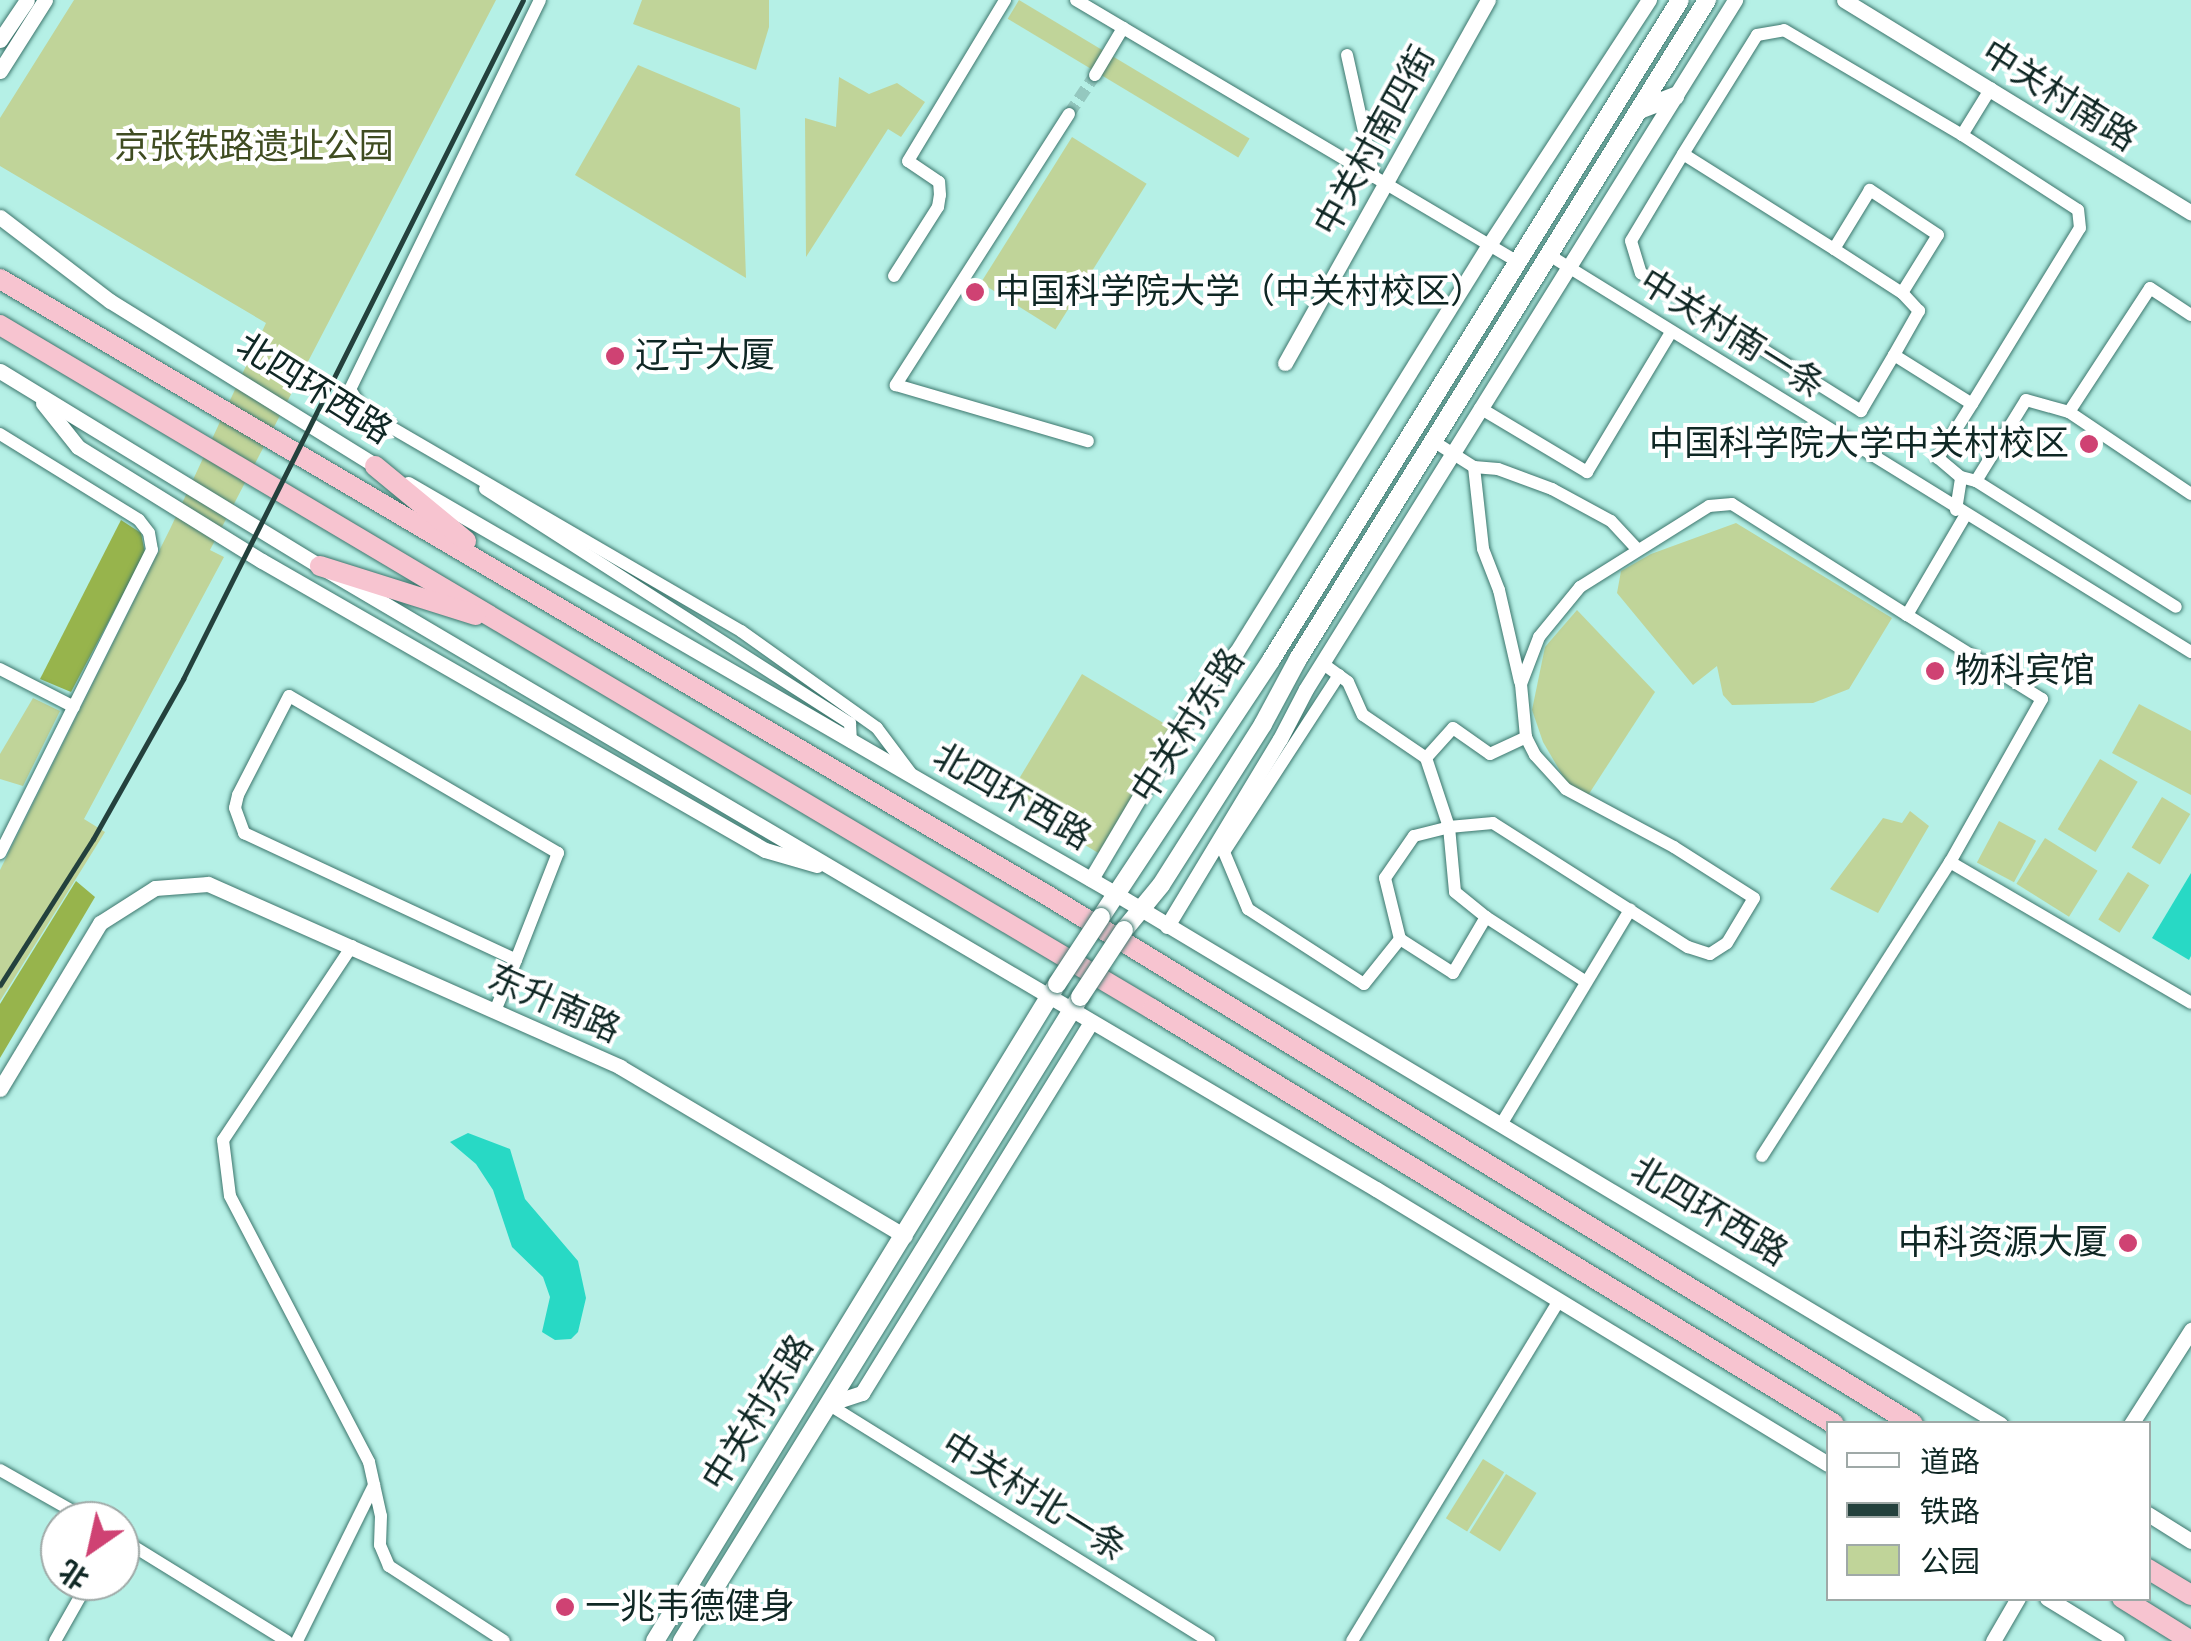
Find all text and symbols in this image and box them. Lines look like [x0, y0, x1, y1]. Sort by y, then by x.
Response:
street label: 中关村南路 [1974, 32, 2144, 160]
street label: 中关村南四街 [1306, 39, 1444, 243]
park label: 京张铁路遗址公园 [114, 126, 394, 168]
street label: 中关村南一条 [1632, 261, 1832, 407]
place label: 中国科学院大学（中关村校区） [995, 271, 1485, 313]
marker: 中国科学院大学（中关村校区） [964, 281, 986, 303]
street label: 北四环西路 [229, 325, 399, 453]
place label: 辽宁大厦 [635, 335, 775, 377]
marker: 辽宁大厦 [604, 345, 626, 367]
place label: 中国科学院大学中关村校区 [1649, 423, 2069, 465]
marker: 中国科学院大学中关村校区 [2078, 433, 2100, 455]
street label: 中关村东路 [1123, 641, 1253, 811]
place label: 物科宾馆 [1955, 650, 2095, 692]
marker: 物科宾馆 [1924, 660, 1946, 682]
street label: 北四环西路 [926, 735, 1098, 859]
street label: 东升南路 [482, 956, 626, 1052]
street label: 北四环西路 [1623, 1149, 1795, 1275]
place label: 中科资源大厦 [1898, 1222, 2108, 1264]
marker: 中科资源大厦 [2117, 1232, 2139, 1254]
street label: 中关村东路 [694, 1328, 822, 1498]
legend [1826, 1421, 2151, 1601]
street label: 中关村北一条 [934, 1424, 1134, 1570]
text: 道路 [1920, 1441, 1980, 1484]
text: 铁路 [1920, 1491, 1980, 1534]
north arrow [40, 1501, 140, 1601]
text: 公园 [1920, 1541, 1980, 1584]
text: 北 [52, 1550, 97, 1599]
place label: 一兆韦德健身 [585, 1586, 795, 1628]
marker: 一兆韦德健身 [554, 1596, 576, 1618]

